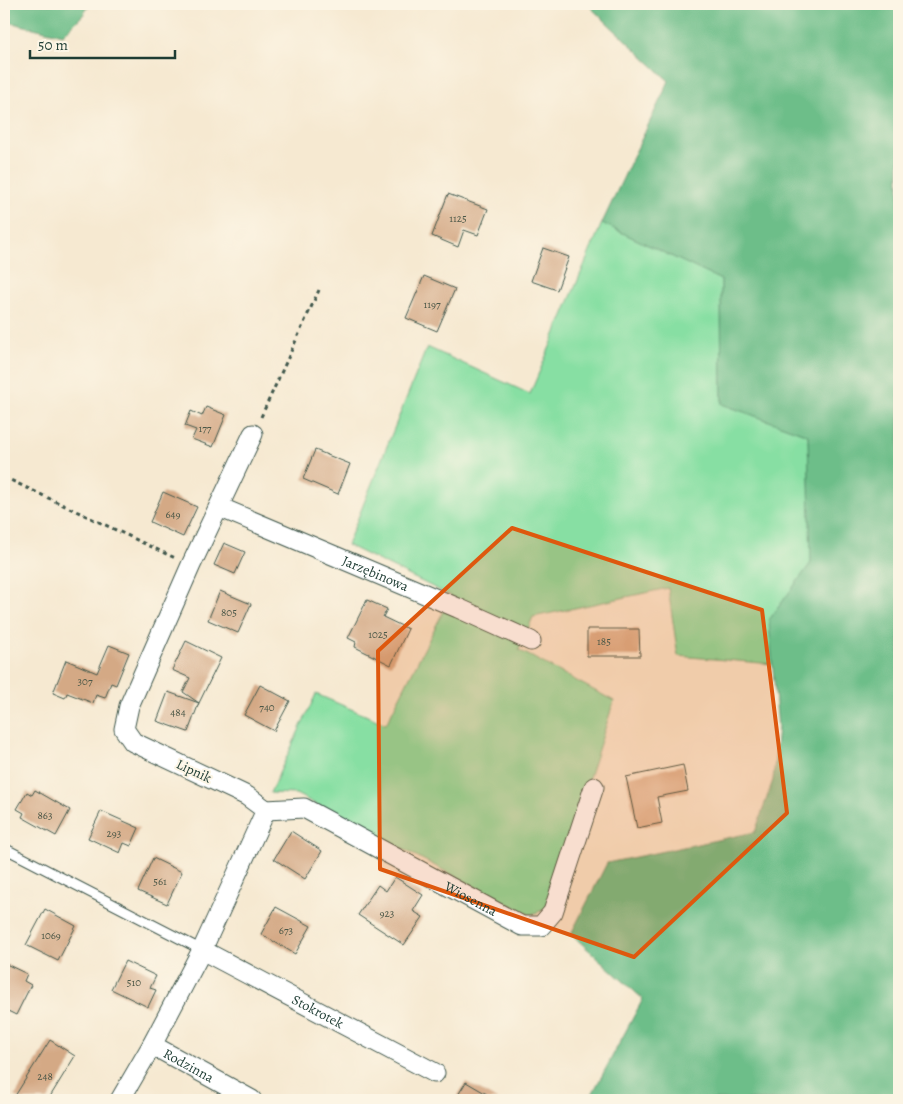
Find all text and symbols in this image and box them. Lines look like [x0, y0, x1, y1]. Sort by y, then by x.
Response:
scale bar [30, 28, 175, 60]
text: 50 m [38, 35, 68, 55]
house number: 1125 [449, 211, 467, 226]
house number: 1197 [423, 297, 441, 312]
house number: 177 [198, 421, 212, 436]
house number: 649 [165, 507, 181, 522]
street label: Jarzębinowa [339, 551, 412, 596]
house number: 805 [221, 605, 237, 620]
house number: 1025 [368, 627, 388, 642]
house number: 185 [597, 634, 611, 649]
house number: 307 [77, 674, 93, 689]
house number: 740 [259, 700, 275, 715]
house number: 484 [170, 705, 186, 720]
street label: Lipnik [173, 755, 215, 787]
house number: 863 [38, 808, 53, 823]
house number: 293 [107, 826, 121, 841]
house number: 561 [153, 874, 167, 889]
street label: Wiosenna [440, 876, 501, 921]
house number: 923 [380, 906, 394, 921]
house number: 673 [279, 923, 293, 938]
house number: 1069 [41, 928, 61, 943]
house number: 510 [127, 975, 141, 990]
street label: Stokrotek [289, 990, 347, 1033]
street label: Rodzinna [160, 1044, 218, 1087]
house number: 248 [37, 1069, 53, 1084]

